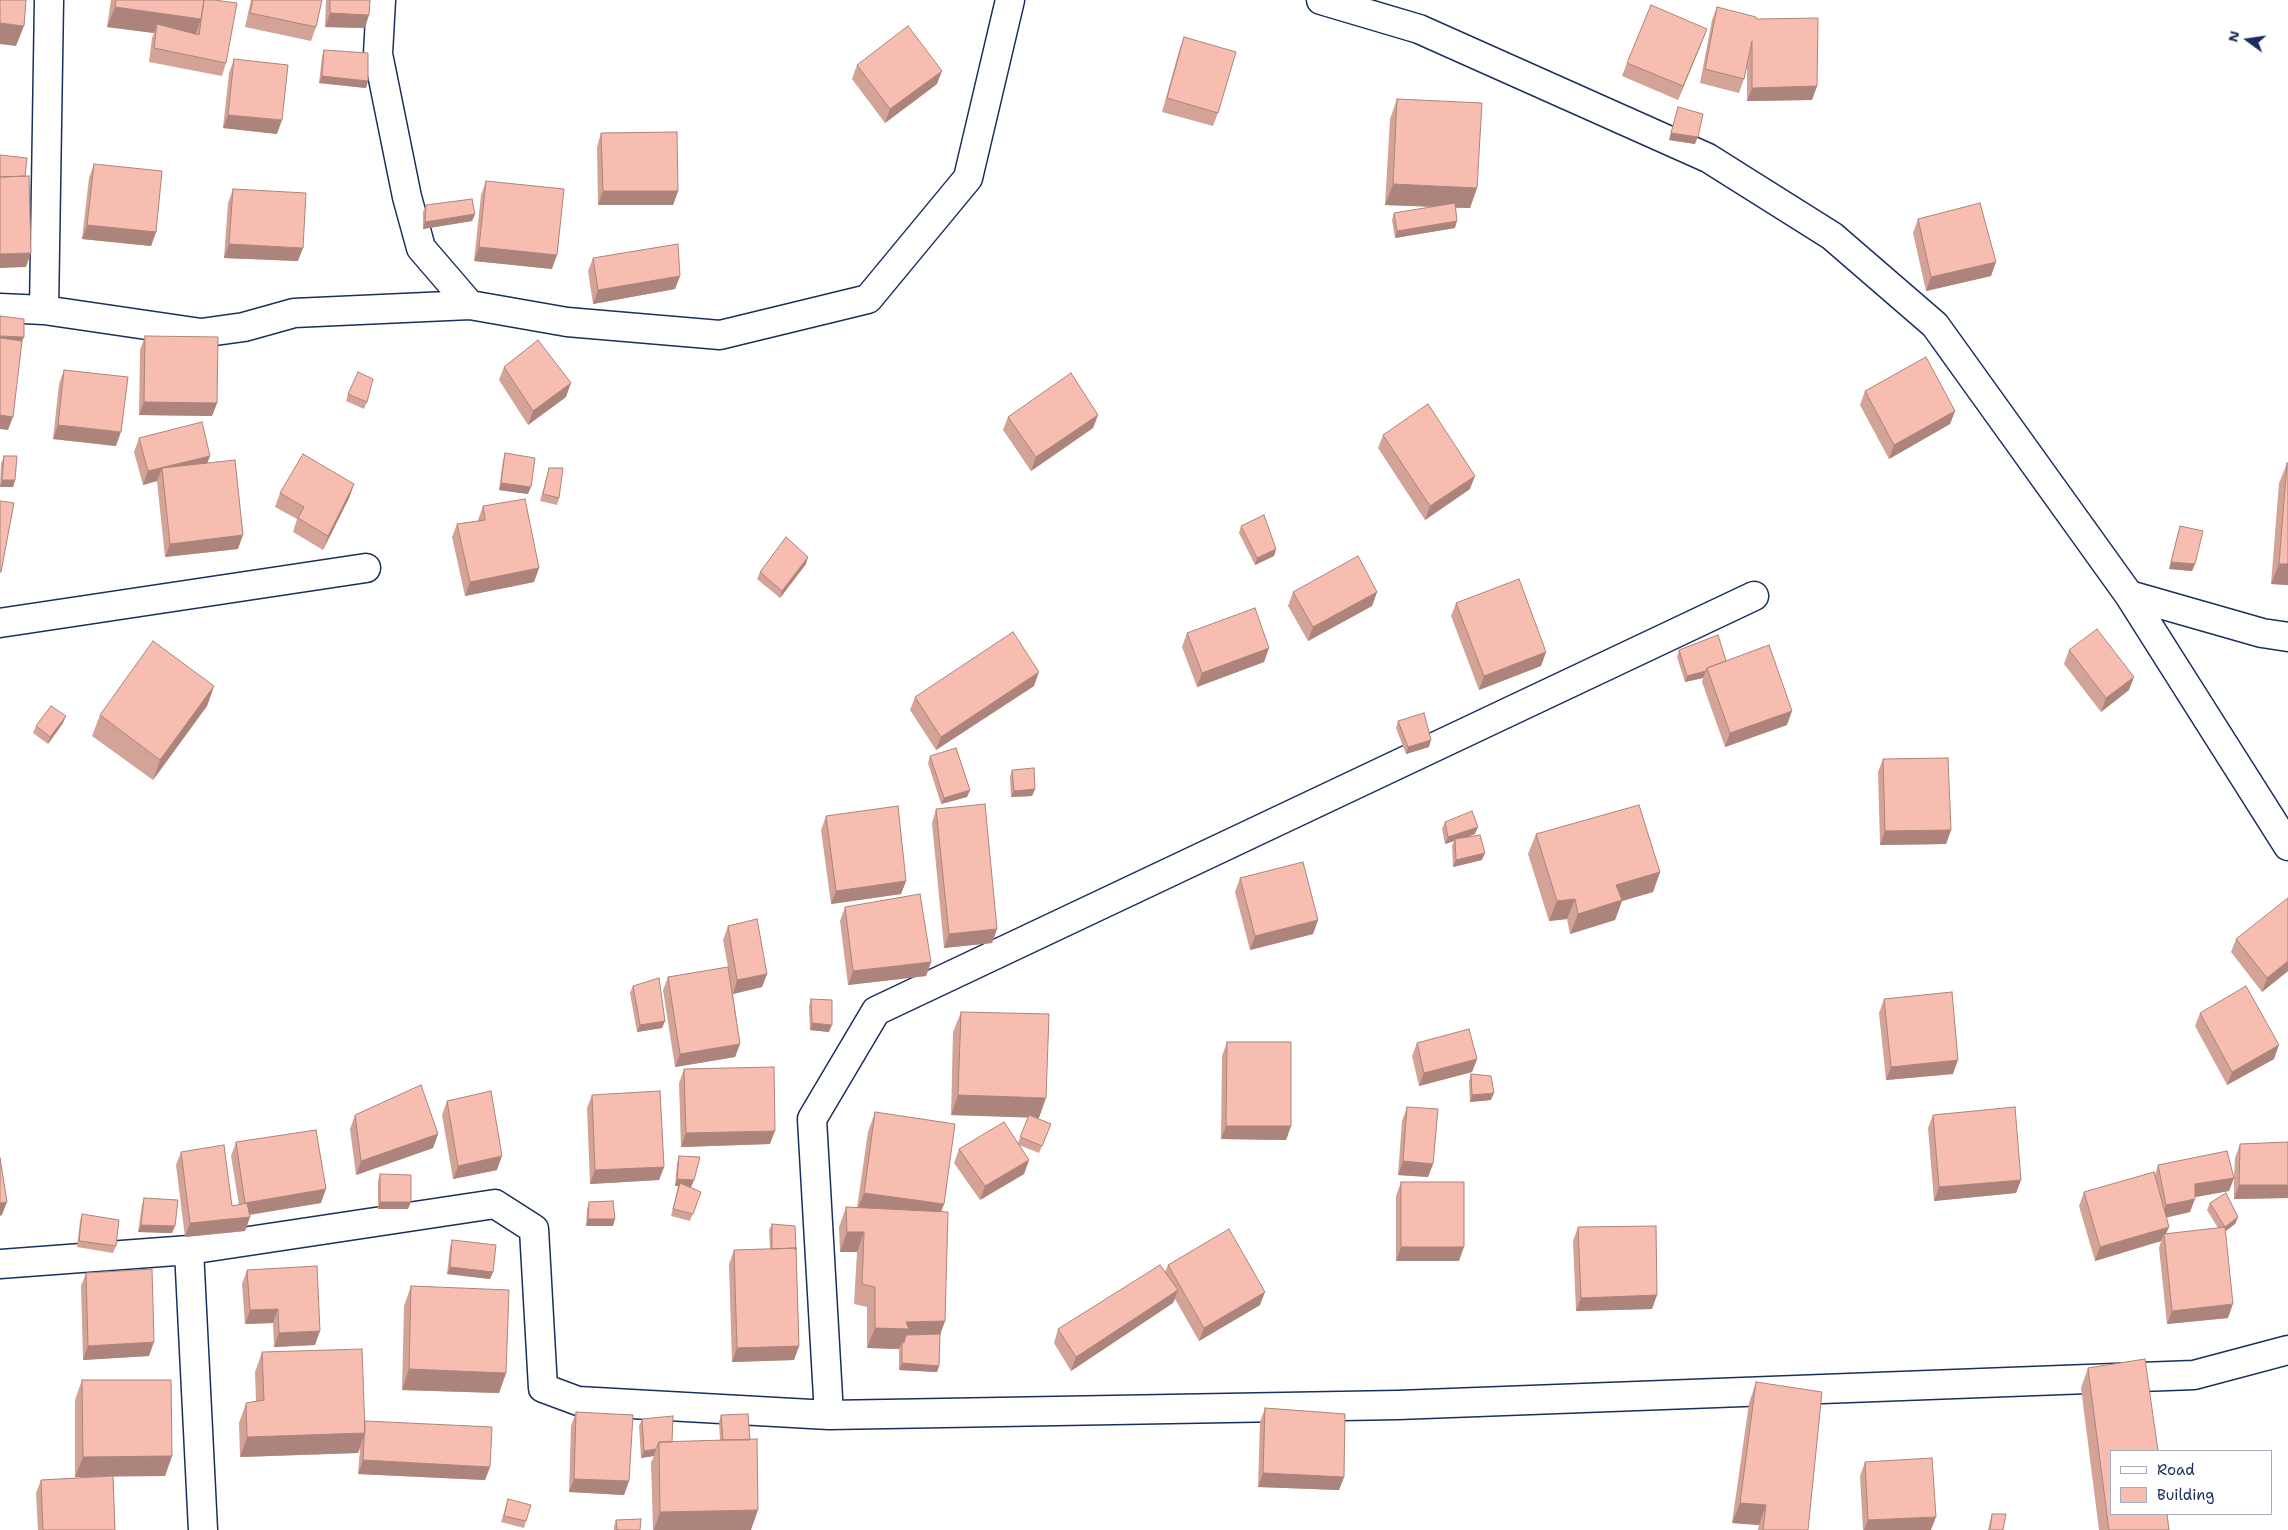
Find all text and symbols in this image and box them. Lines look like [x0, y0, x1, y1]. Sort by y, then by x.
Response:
north arrow [2223, 15, 2273, 65]
text: N [2223, 29, 2244, 44]
legend [2110, 1450, 2273, 1515]
text: Road [2157, 1460, 2195, 1480]
text: Building [2157, 1485, 2214, 1505]

